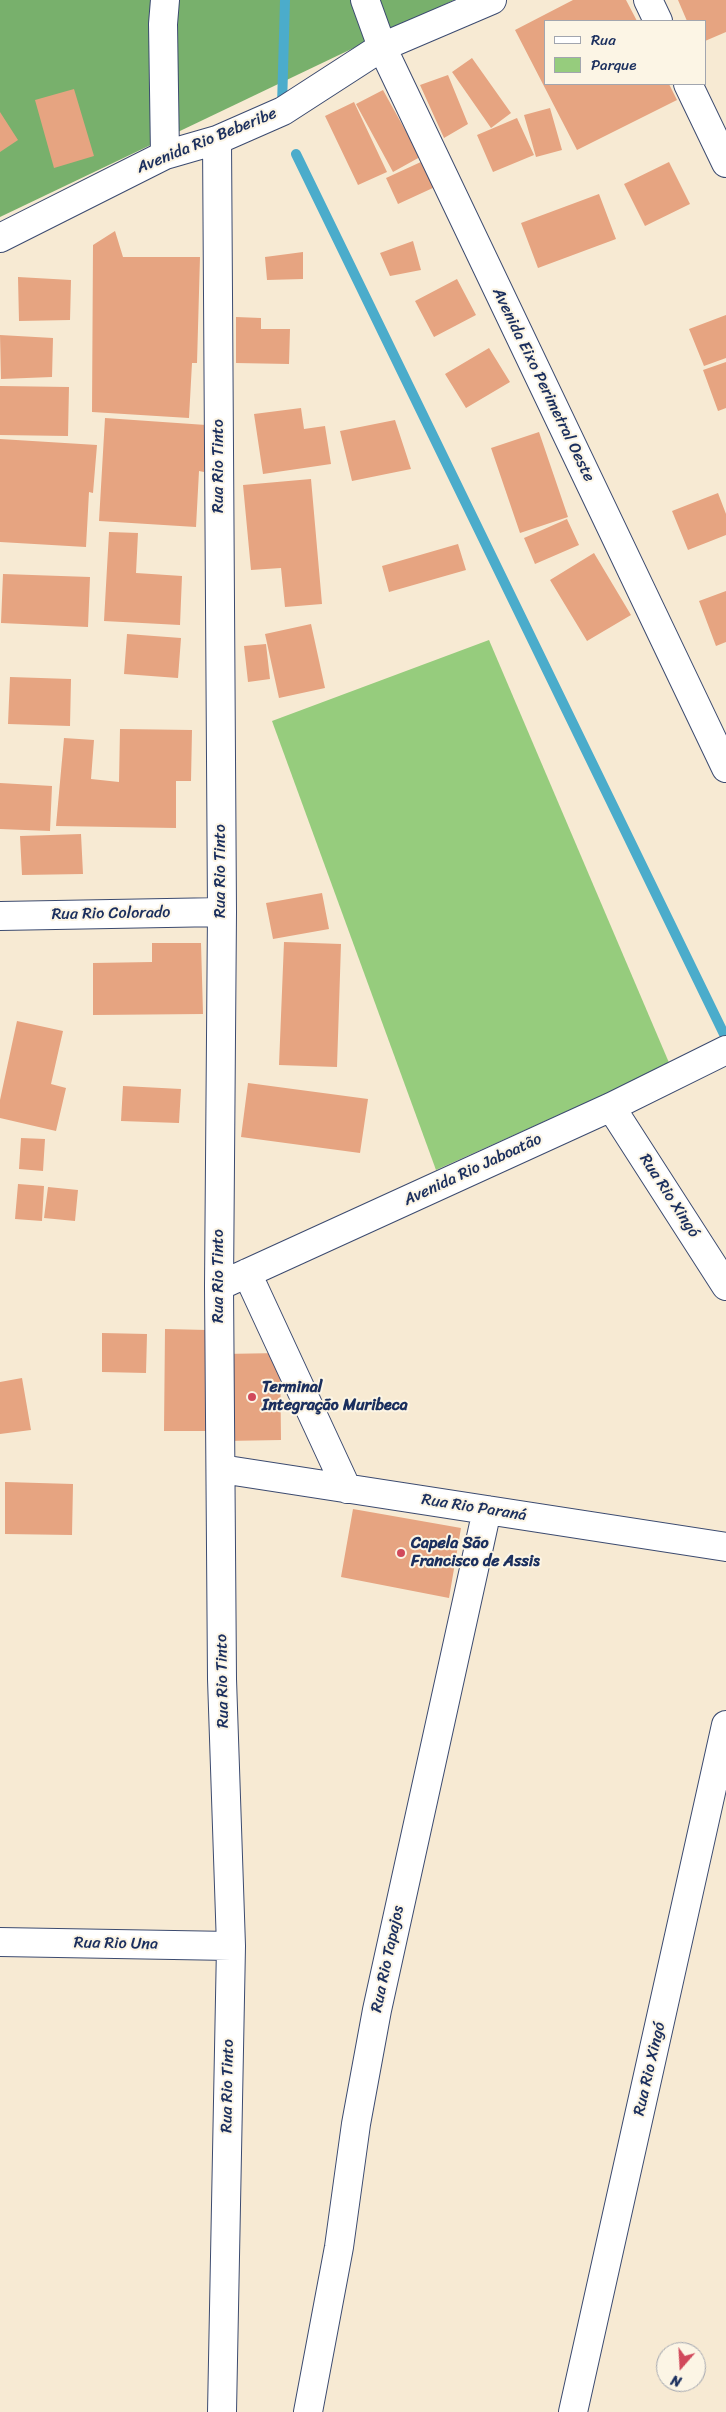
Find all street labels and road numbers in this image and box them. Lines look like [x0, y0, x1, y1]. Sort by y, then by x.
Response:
street label: Avenida Rio Beberibe [134, 104, 280, 178]
street label: Avenida Eixo Perimetral Oeste [488, 285, 598, 485]
street label: Rua Rio Tinto [209, 419, 229, 513]
street label: Rua Rio Tinto [211, 824, 231, 918]
street label: Rua Rio Colorado [51, 903, 171, 925]
street label: Avenida Rio Jaboatão [401, 1130, 545, 1210]
street label: Rua Rio Xingó [635, 1151, 703, 1241]
street label: Rua Rio Tinto [209, 1229, 229, 1323]
street label: Rua Rio Paraná [420, 1490, 528, 1526]
street label: Rua Rio Tinto [213, 1634, 233, 1728]
street label: Rua Rio Tapajos [367, 1904, 409, 2014]
street label: Rua Rio Una [74, 1934, 158, 1954]
street label: Rua Rio Xingó [630, 2020, 670, 2118]
street label: Rua Rio Tinto [218, 2039, 238, 2133]

